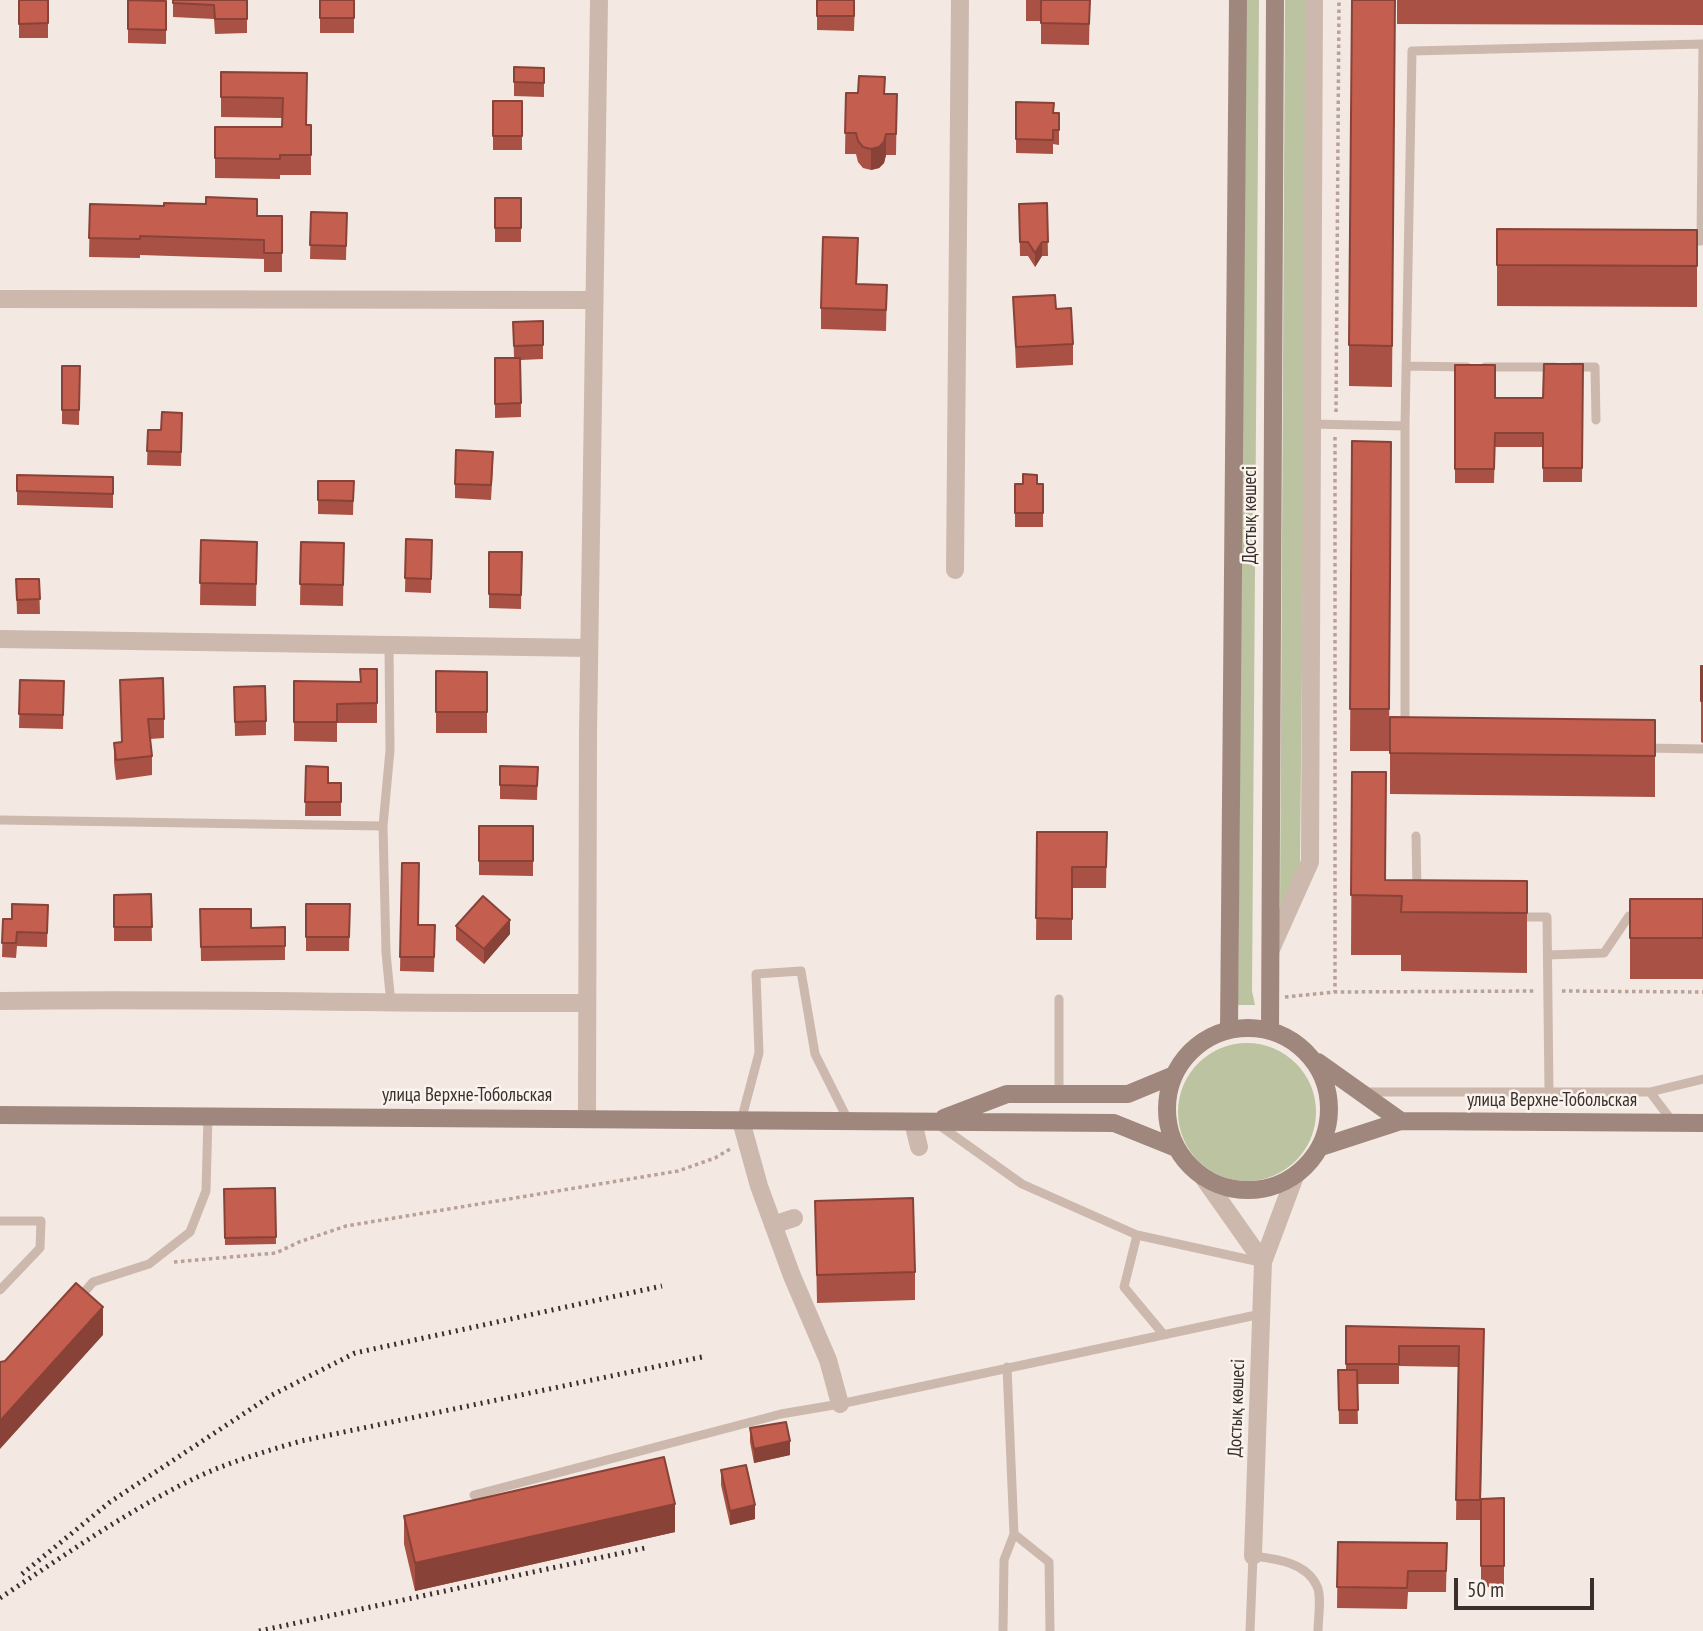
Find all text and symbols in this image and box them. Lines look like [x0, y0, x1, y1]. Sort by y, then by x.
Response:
street label: Достық көшесі [1240, 466, 1262, 564]
street label: улица Верхне-Тобольская [382, 1085, 552, 1107]
street label: улица Верхне-Тобольская [1467, 1090, 1637, 1112]
street label: Достық көшесі [1224, 1359, 1250, 1457]
scale bar [1458, 1564, 1598, 1608]
text: 50 m [1467, 1576, 1504, 1603]

